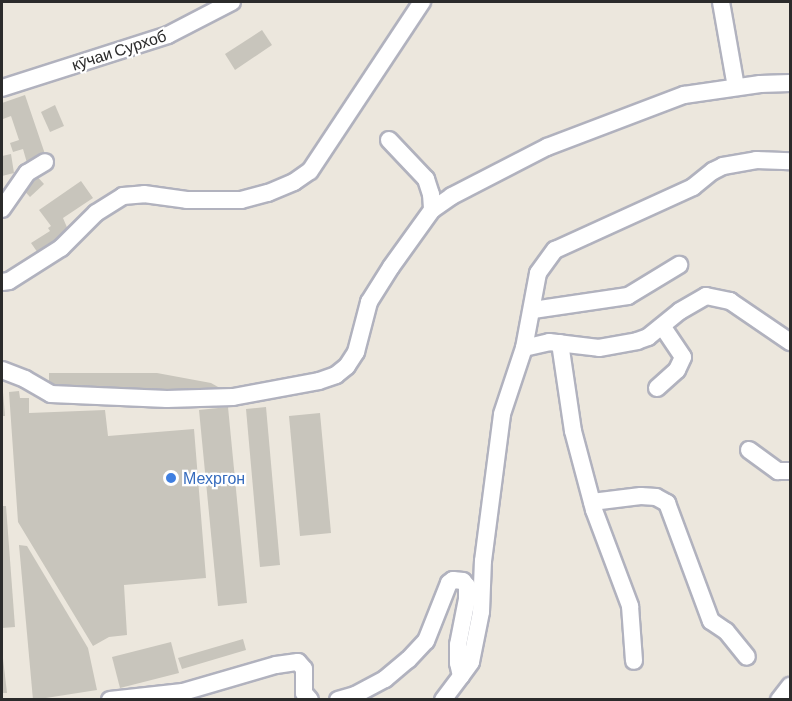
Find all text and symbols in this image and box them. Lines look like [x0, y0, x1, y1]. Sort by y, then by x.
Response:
street label: кӯчаи Сурхоб [69, 26, 169, 74]
place label: Мехргон [183, 468, 245, 488]
marker: Мехргон [164, 471, 178, 485]

